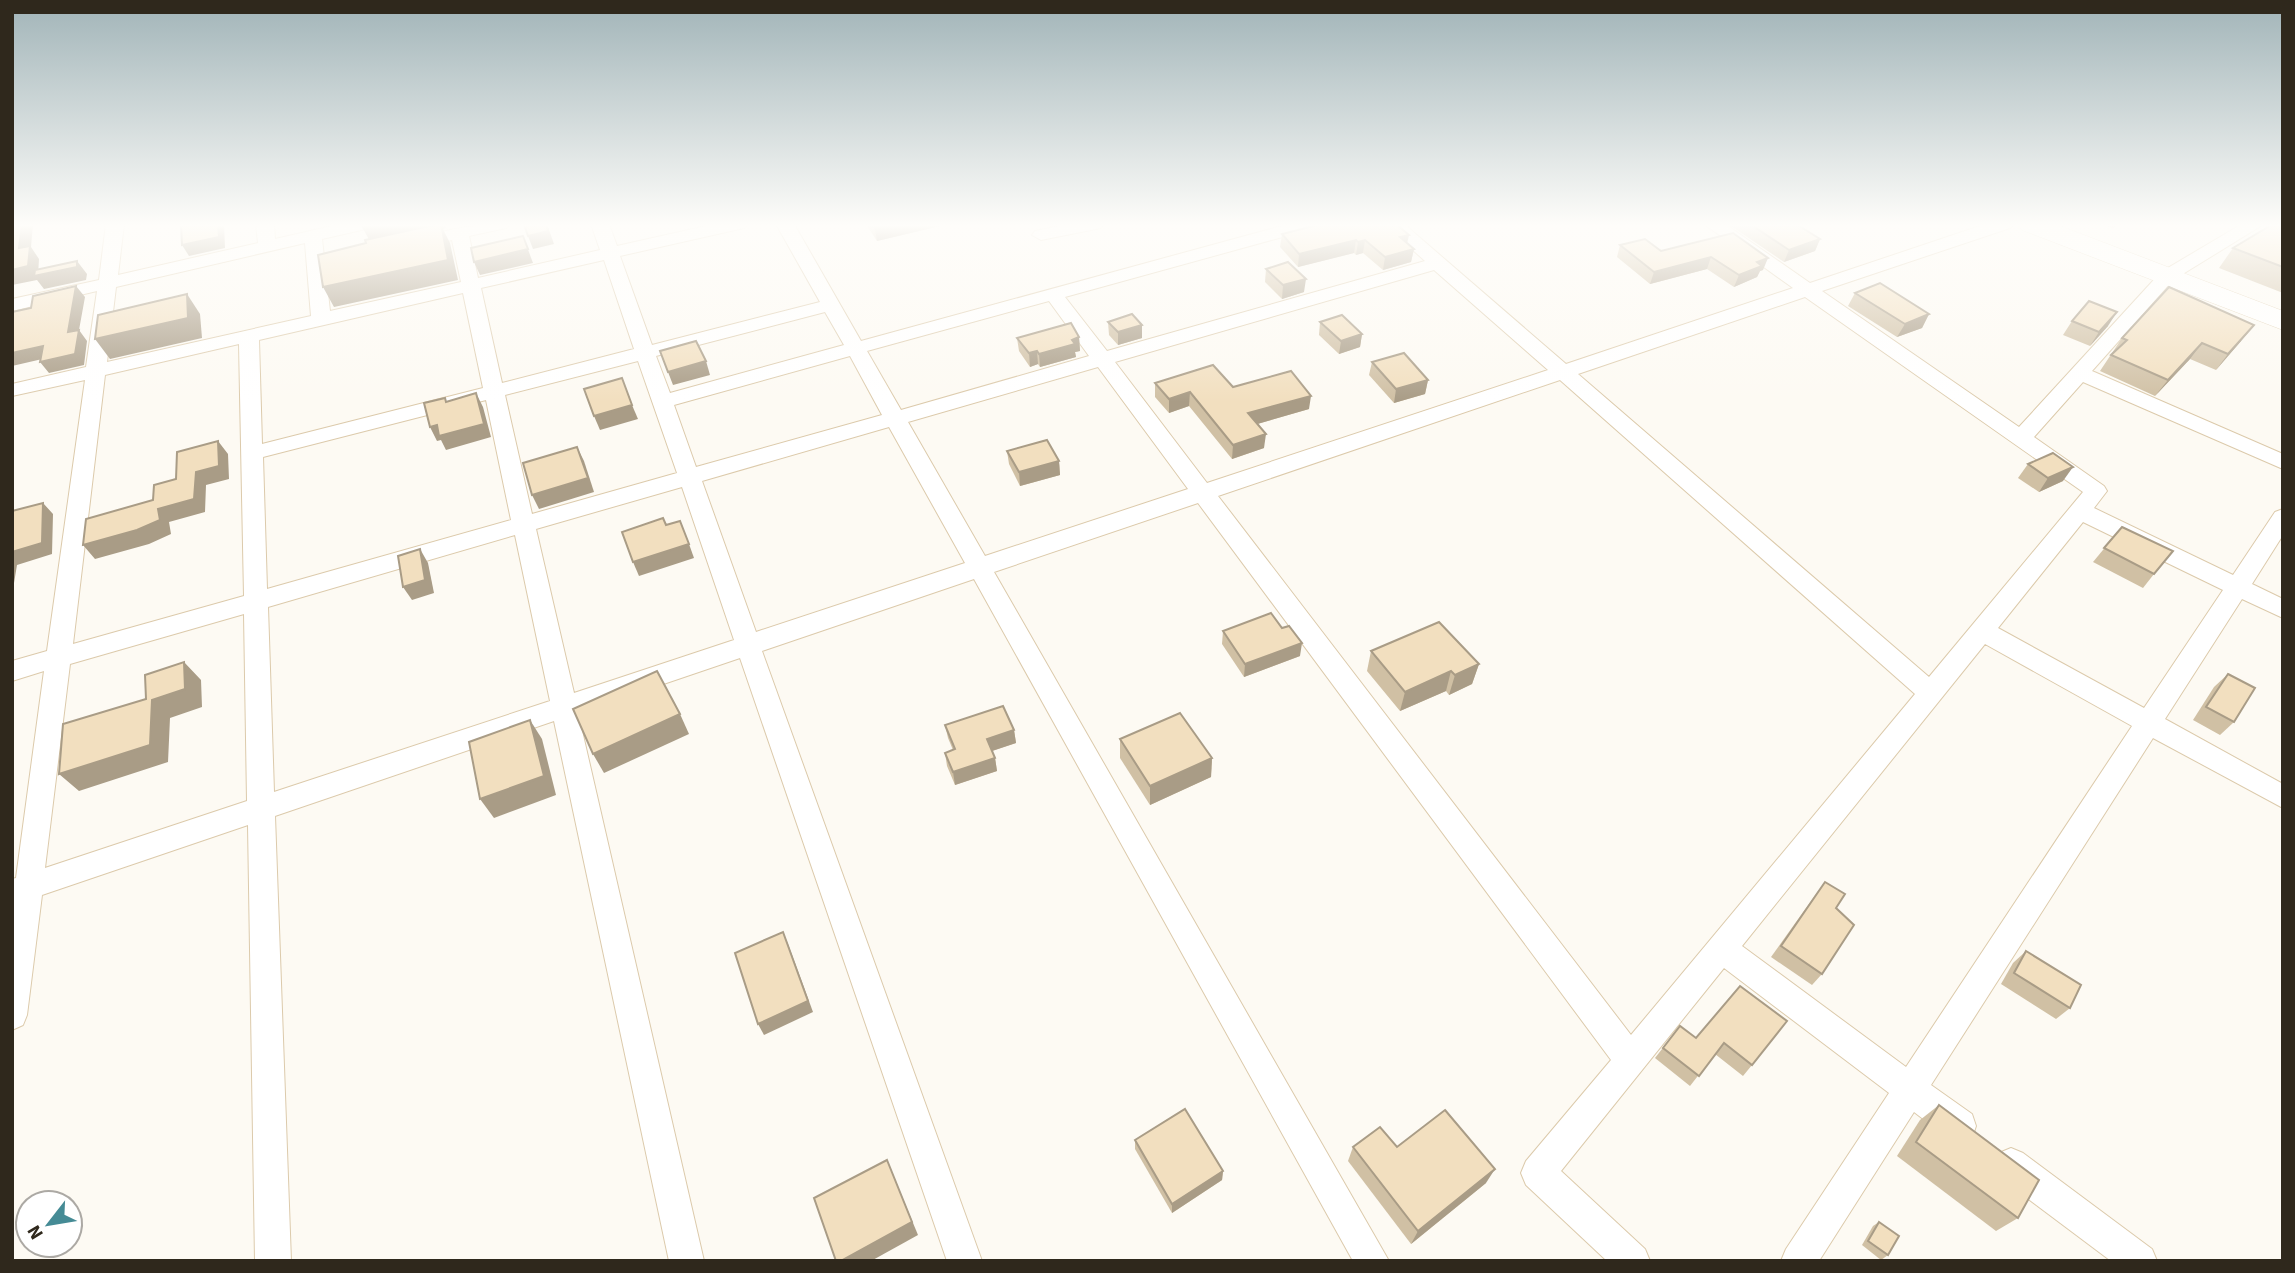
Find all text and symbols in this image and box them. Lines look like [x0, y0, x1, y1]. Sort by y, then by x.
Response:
north arrow [14, 1189, 84, 1259]
text: N [21, 1220, 51, 1244]

